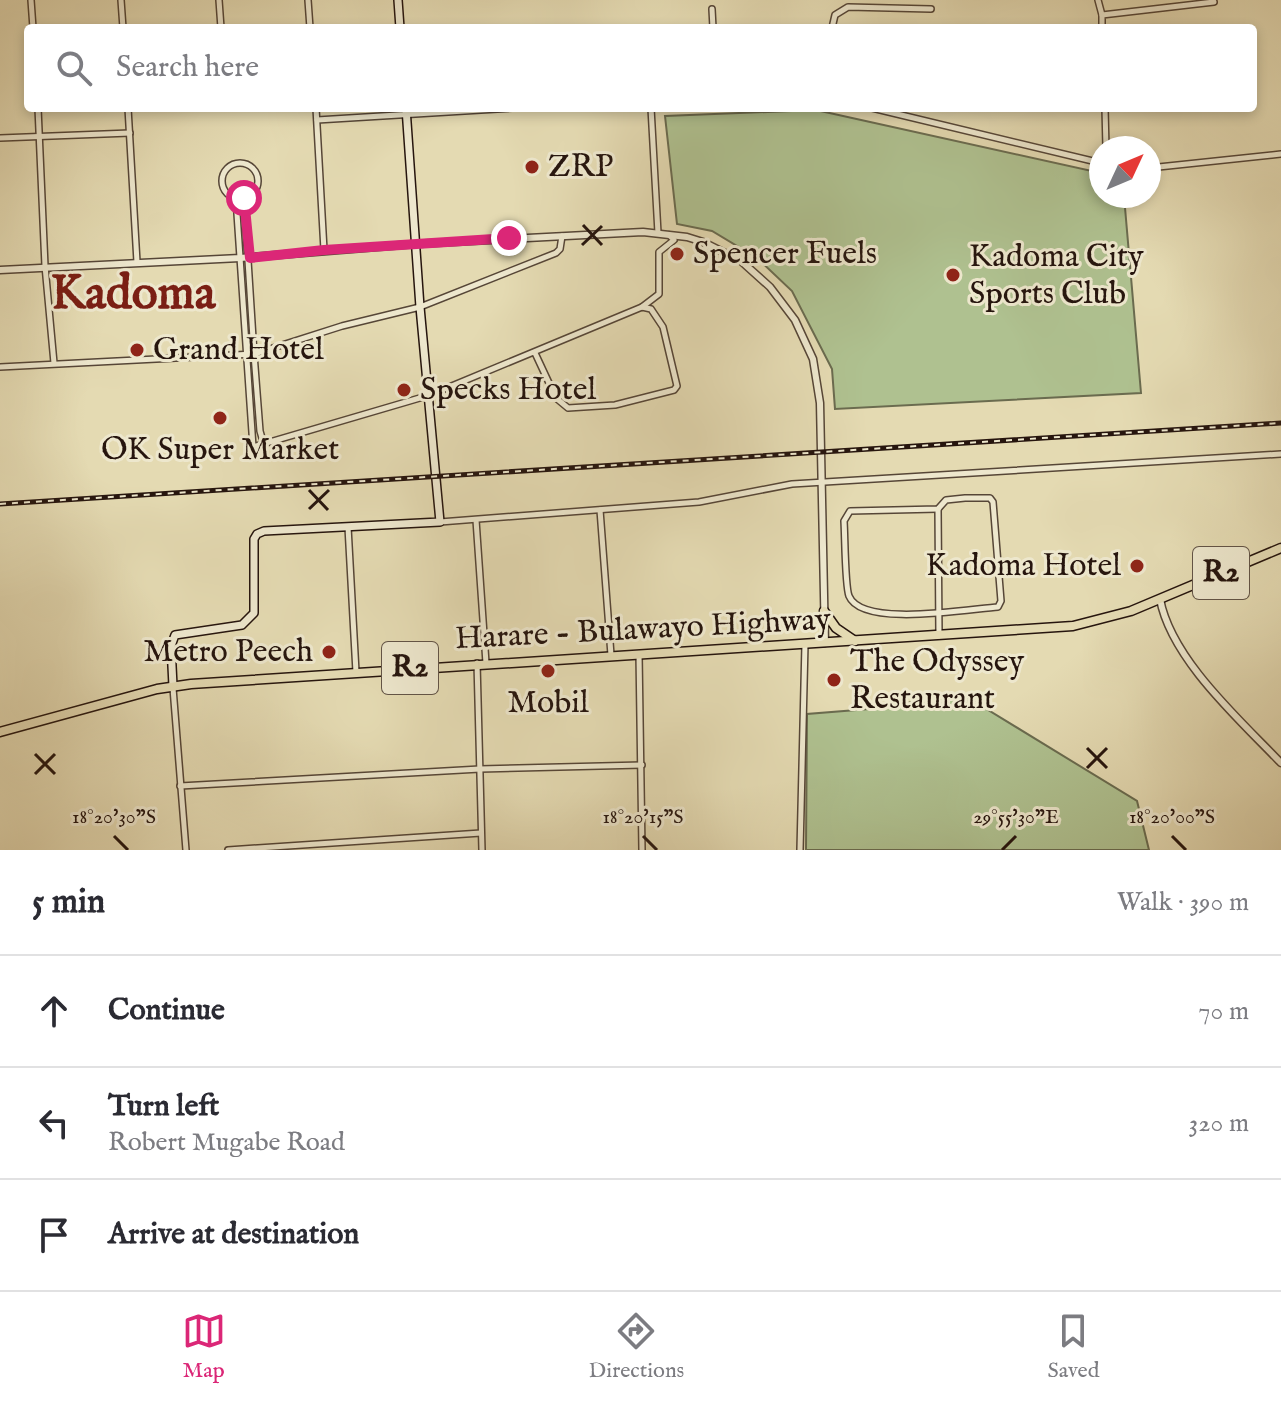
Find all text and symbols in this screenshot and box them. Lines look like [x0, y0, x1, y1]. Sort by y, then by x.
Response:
search box [24, 24, 1257, 112]
icon: search [52, 46, 96, 90]
text: Search here [116, 49, 259, 87]
north arrow [1089, 136, 1161, 208]
place label: ZRP [548, 147, 613, 188]
marker: ZRP [523, 158, 541, 176]
route start [226, 180, 262, 216]
route end [491, 220, 527, 256]
place label: Spencer Fuels [693, 234, 877, 275]
place label: Kadoma City Sports Club [969, 237, 1144, 315]
marker: Spencer Fuels [668, 245, 686, 263]
district label: Kadoma [51, 265, 217, 325]
marker: Kadoma City Sports Club [944, 266, 962, 284]
place label: Grand Hotel [153, 330, 324, 371]
marker: Grand Hotel [128, 341, 146, 359]
place label: Specks Hotel [420, 370, 596, 411]
marker: Specks Hotel [395, 381, 413, 399]
marker: OK Super Market [211, 409, 229, 427]
place label: OK Super Market [101, 430, 339, 471]
place label: Kadoma Hotel [926, 546, 1121, 587]
road number: R2 [1193, 547, 1249, 599]
marker: Kadoma Hotel [1128, 557, 1146, 575]
street label: Harare - Bulawayo Highway [454, 600, 832, 660]
place label: Metro Peech [143, 632, 313, 673]
road number: R2 [382, 642, 438, 694]
place label: The Odyssey Restaurant [850, 642, 1024, 720]
marker: Metro Peech [320, 643, 338, 661]
marker: Mobil [539, 662, 557, 680]
marker: The Odyssey Restaurant [825, 671, 843, 689]
place label: Mobil [507, 683, 589, 724]
text: 18°20'30"S [72, 805, 156, 830]
text: 18°20'15"S [602, 805, 684, 830]
text: 29°55'30"E [973, 805, 1059, 830]
text: 18°20'00"S [1129, 805, 1215, 830]
text: 5 min [32, 881, 105, 924]
text: Walk · 390 m [1117, 886, 1249, 919]
icon: ahead [32, 989, 76, 1033]
text: Continue [108, 992, 225, 1030]
text: 70 m [1198, 995, 1249, 1028]
text: Turn left [108, 1088, 219, 1126]
icon: left [32, 1101, 76, 1145]
text: 320 m [1189, 1107, 1249, 1140]
text: Robert Mugabe Road [108, 1126, 345, 1159]
icon: arrive [32, 1213, 76, 1257]
text: Arrive at destination [108, 1216, 359, 1254]
tab: Map [182, 1309, 226, 1385]
tab: Directions [589, 1309, 684, 1385]
tab: Saved [1047, 1309, 1099, 1385]

